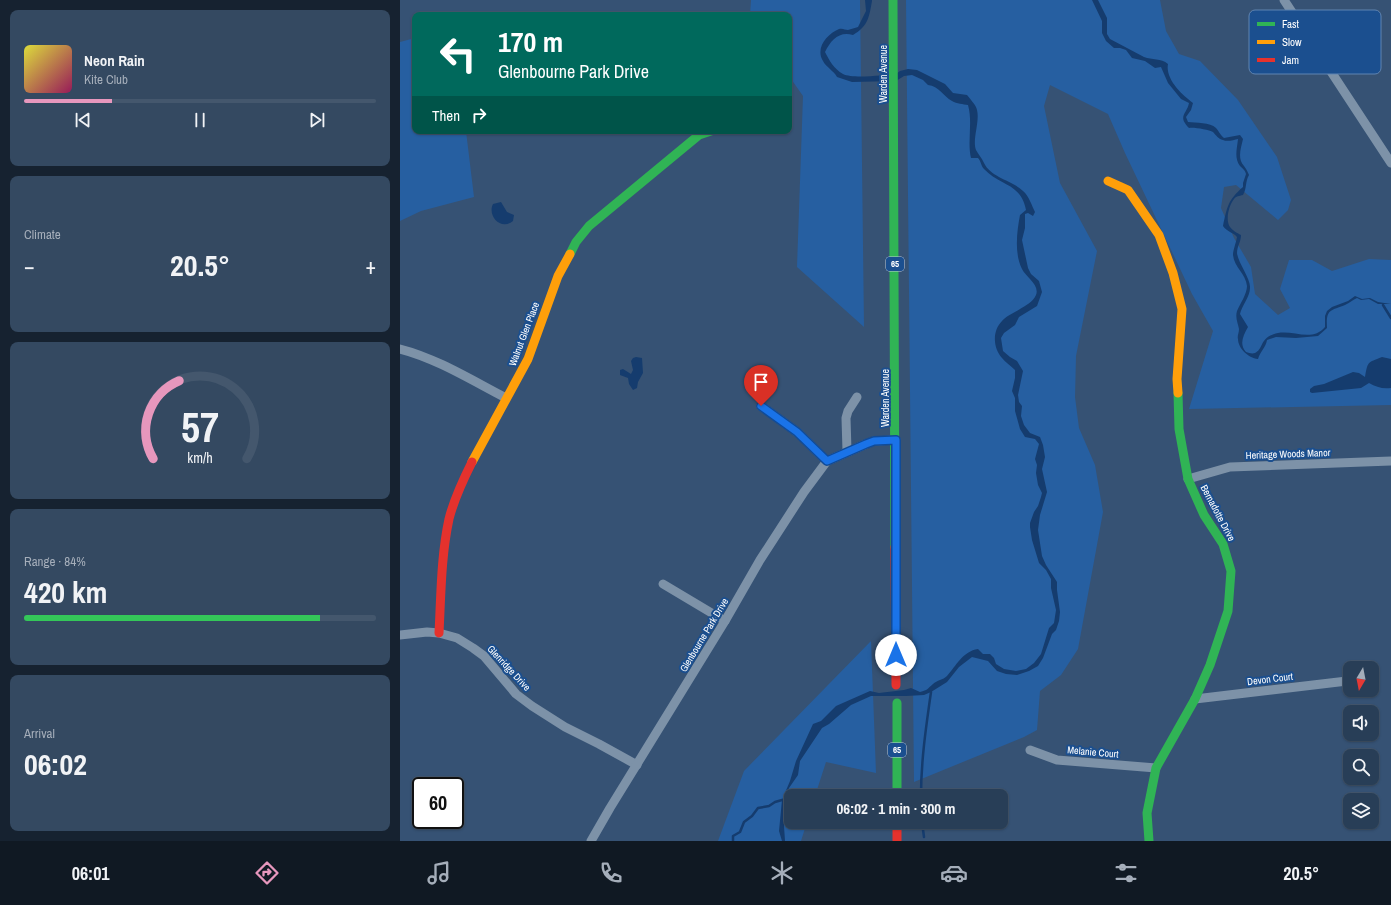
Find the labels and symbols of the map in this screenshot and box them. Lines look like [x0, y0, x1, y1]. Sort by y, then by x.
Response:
legend [1249, 10, 1381, 74]
text: Fast [1282, 17, 1300, 31]
text: Slow [1282, 35, 1302, 49]
street label: Warden Avenue [877, 45, 890, 103]
text: Jam [1282, 53, 1299, 67]
road number: 65 [886, 257, 904, 271]
street label: Walnut Glen Place [506, 300, 542, 368]
pin [744, 365, 778, 406]
street label: Warden Avenue [879, 369, 892, 427]
street label: Heritage Woods Manor [1245, 446, 1331, 462]
street label: Bernadotte Drive [1198, 483, 1238, 544]
street label: Glenbourne Park Drive [677, 595, 731, 674]
position arrow [875, 634, 917, 676]
street label: Glenridge Drive [485, 642, 534, 694]
north arrow [1343, 661, 1379, 697]
street label: Devon Court [1246, 670, 1294, 688]
road number: 65 [888, 743, 906, 757]
street label: Melanie Court [1067, 743, 1120, 761]
speed limit sign: 60 [412, 777, 464, 829]

